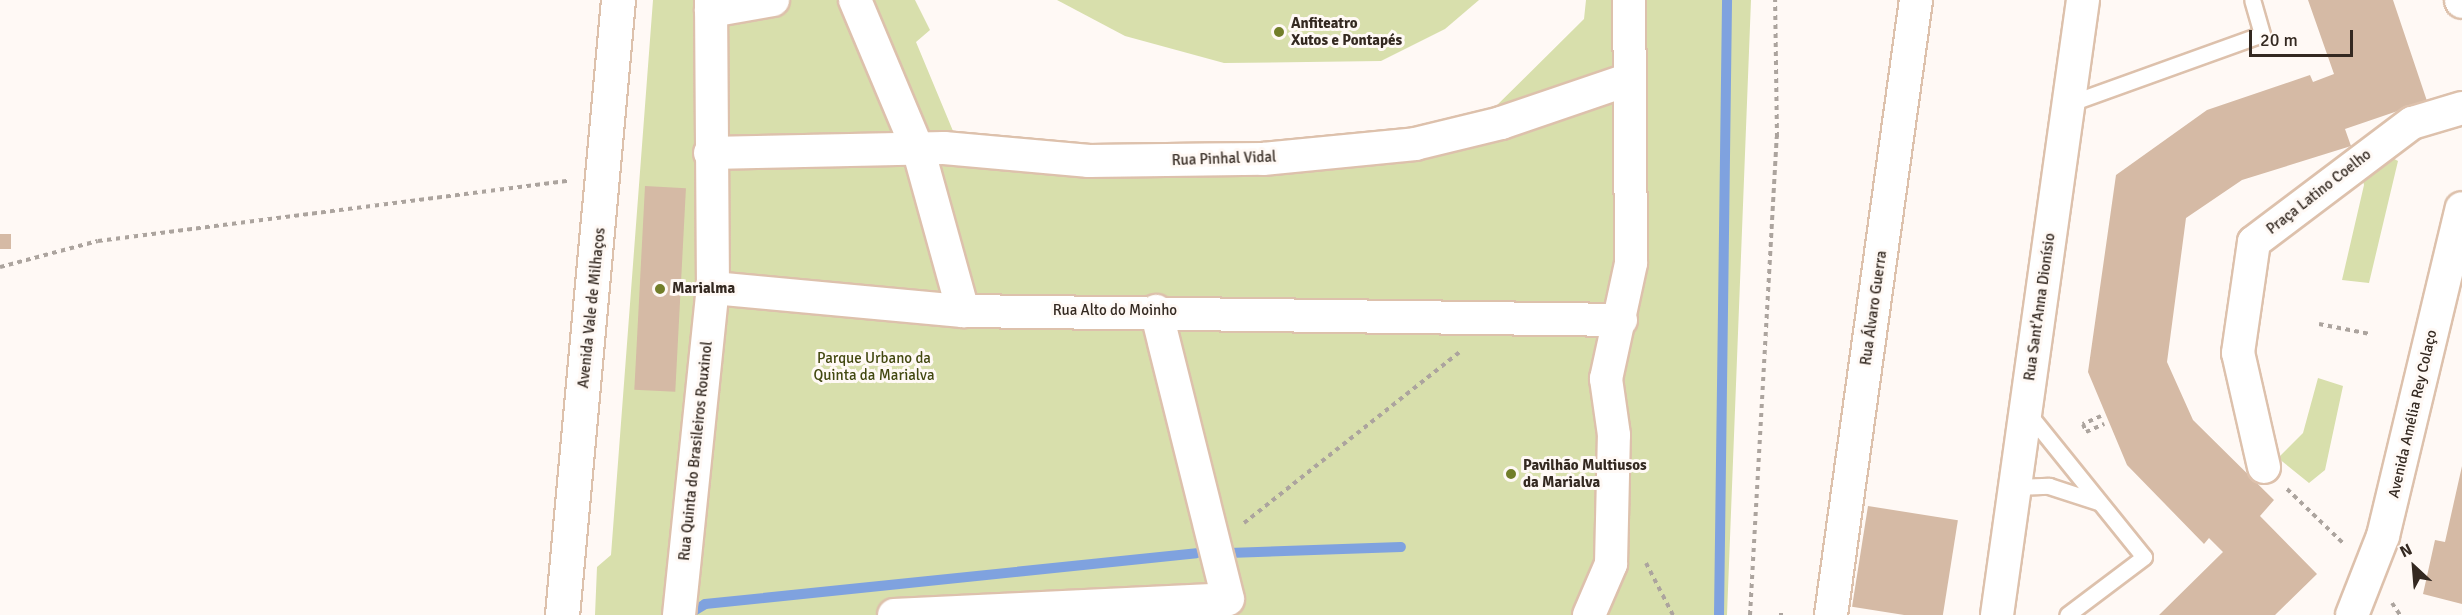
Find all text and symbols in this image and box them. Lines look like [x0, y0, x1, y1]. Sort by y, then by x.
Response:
place label: Anfiteatro Xutos e Pontapés [1291, 14, 1402, 49]
scale bar [2252, 18, 2356, 56]
marker: Anfiteatro Xutos e Pontapés [1272, 25, 1286, 39]
text: 20 m [2260, 29, 2298, 51]
street label: Praça Latino Coelho [2263, 146, 2375, 238]
street label: Rua Pinhal Vidal [1171, 148, 1277, 170]
street label: Avenida Vale de Milhaços [575, 227, 609, 389]
street label: Rua Sant'Anna Dionísio [2021, 232, 2059, 382]
street label: Rua Álvaro Guerra [1857, 249, 1891, 367]
place label: Marialma [672, 280, 735, 298]
marker: Marialma [653, 282, 667, 296]
street label: Rua Alto do Moinho [1053, 302, 1177, 320]
street label: Avenida Amélia Rey Colaço [2385, 328, 2441, 500]
street label: Rua Quinta do Brasileiros Rouxinol [676, 340, 716, 562]
park label: Parque Urbano da Quinta da Marialva [813, 349, 935, 384]
place label: Pavilhão Multiusos da Marialva [1523, 456, 1647, 491]
marker: Pavilhão Multiusos da Marialva [1504, 467, 1518, 481]
north arrow [2384, 537, 2444, 597]
text: N [2397, 539, 2415, 562]

